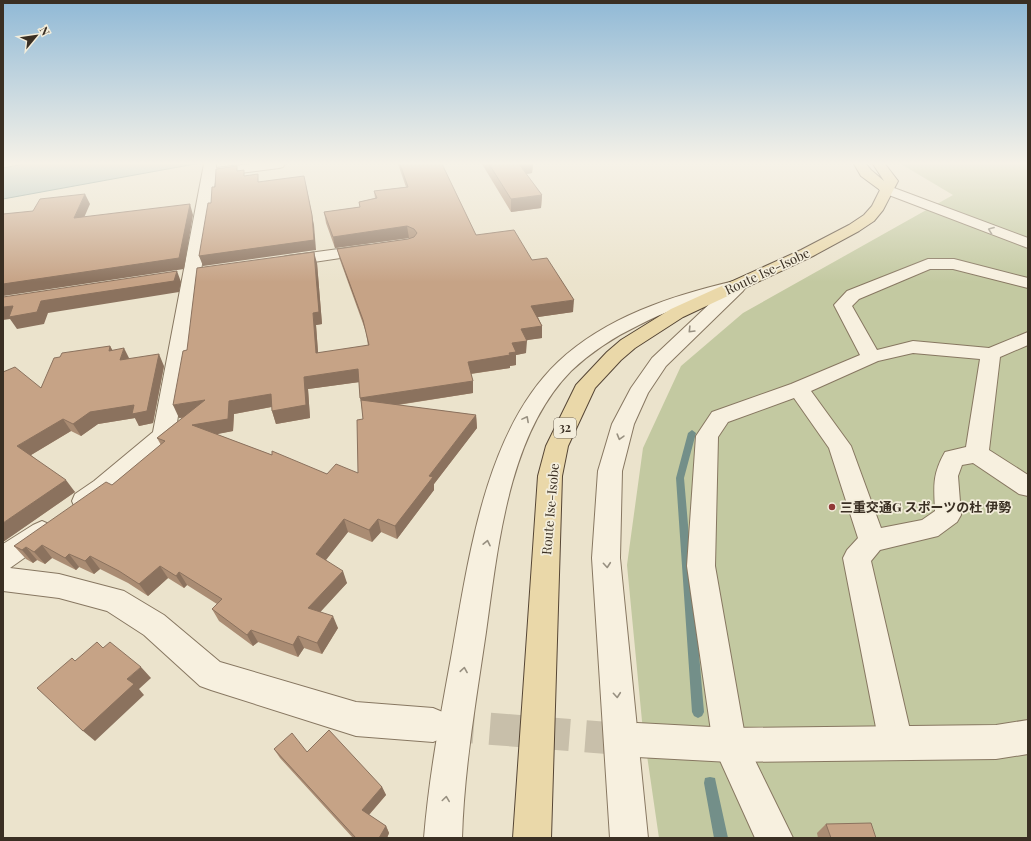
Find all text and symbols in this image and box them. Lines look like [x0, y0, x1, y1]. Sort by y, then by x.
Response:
north arrow [16, 16, 56, 56]
text: N [37, 24, 54, 38]
one-way arrow [988, 226, 995, 234]
street label: Route Ise-Isobe [722, 243, 812, 298]
one-way arrow [688, 325, 696, 333]
one-way arrow [521, 416, 529, 423]
road number: 32 [554, 418, 576, 438]
one-way arrow [616, 434, 624, 440]
street label: Route Ise-Isobe [537, 462, 562, 555]
place label: 三重交通G スポーツの杜 伊勢 [840, 498, 1011, 515]
marker: 三重交通G スポーツの杜 伊勢 [827, 502, 837, 512]
one-way arrow [483, 539, 491, 546]
one-way arrow [602, 562, 611, 568]
one-way arrow [460, 667, 468, 674]
one-way arrow [613, 692, 622, 698]
one-way arrow [441, 796, 450, 802]

